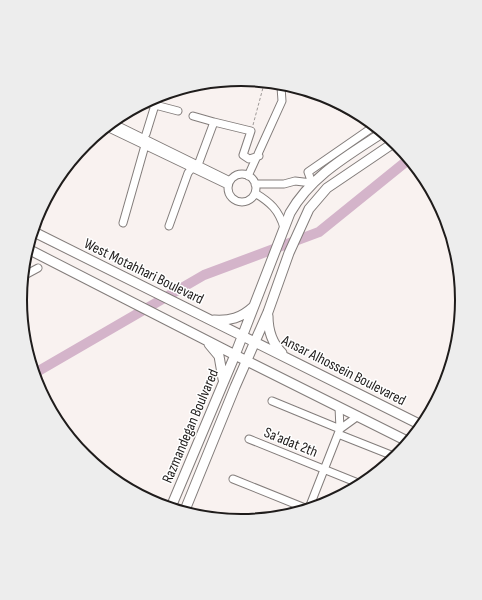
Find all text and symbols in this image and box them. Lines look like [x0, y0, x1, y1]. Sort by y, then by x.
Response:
street label: West Motahhari Boulevard [81, 234, 207, 309]
street label: Ansar Alhossein Boulevared [278, 330, 409, 410]
street label: Razmandegan Boulvared [158, 366, 223, 486]
street label: Sa'adat 2th [261, 423, 321, 462]

